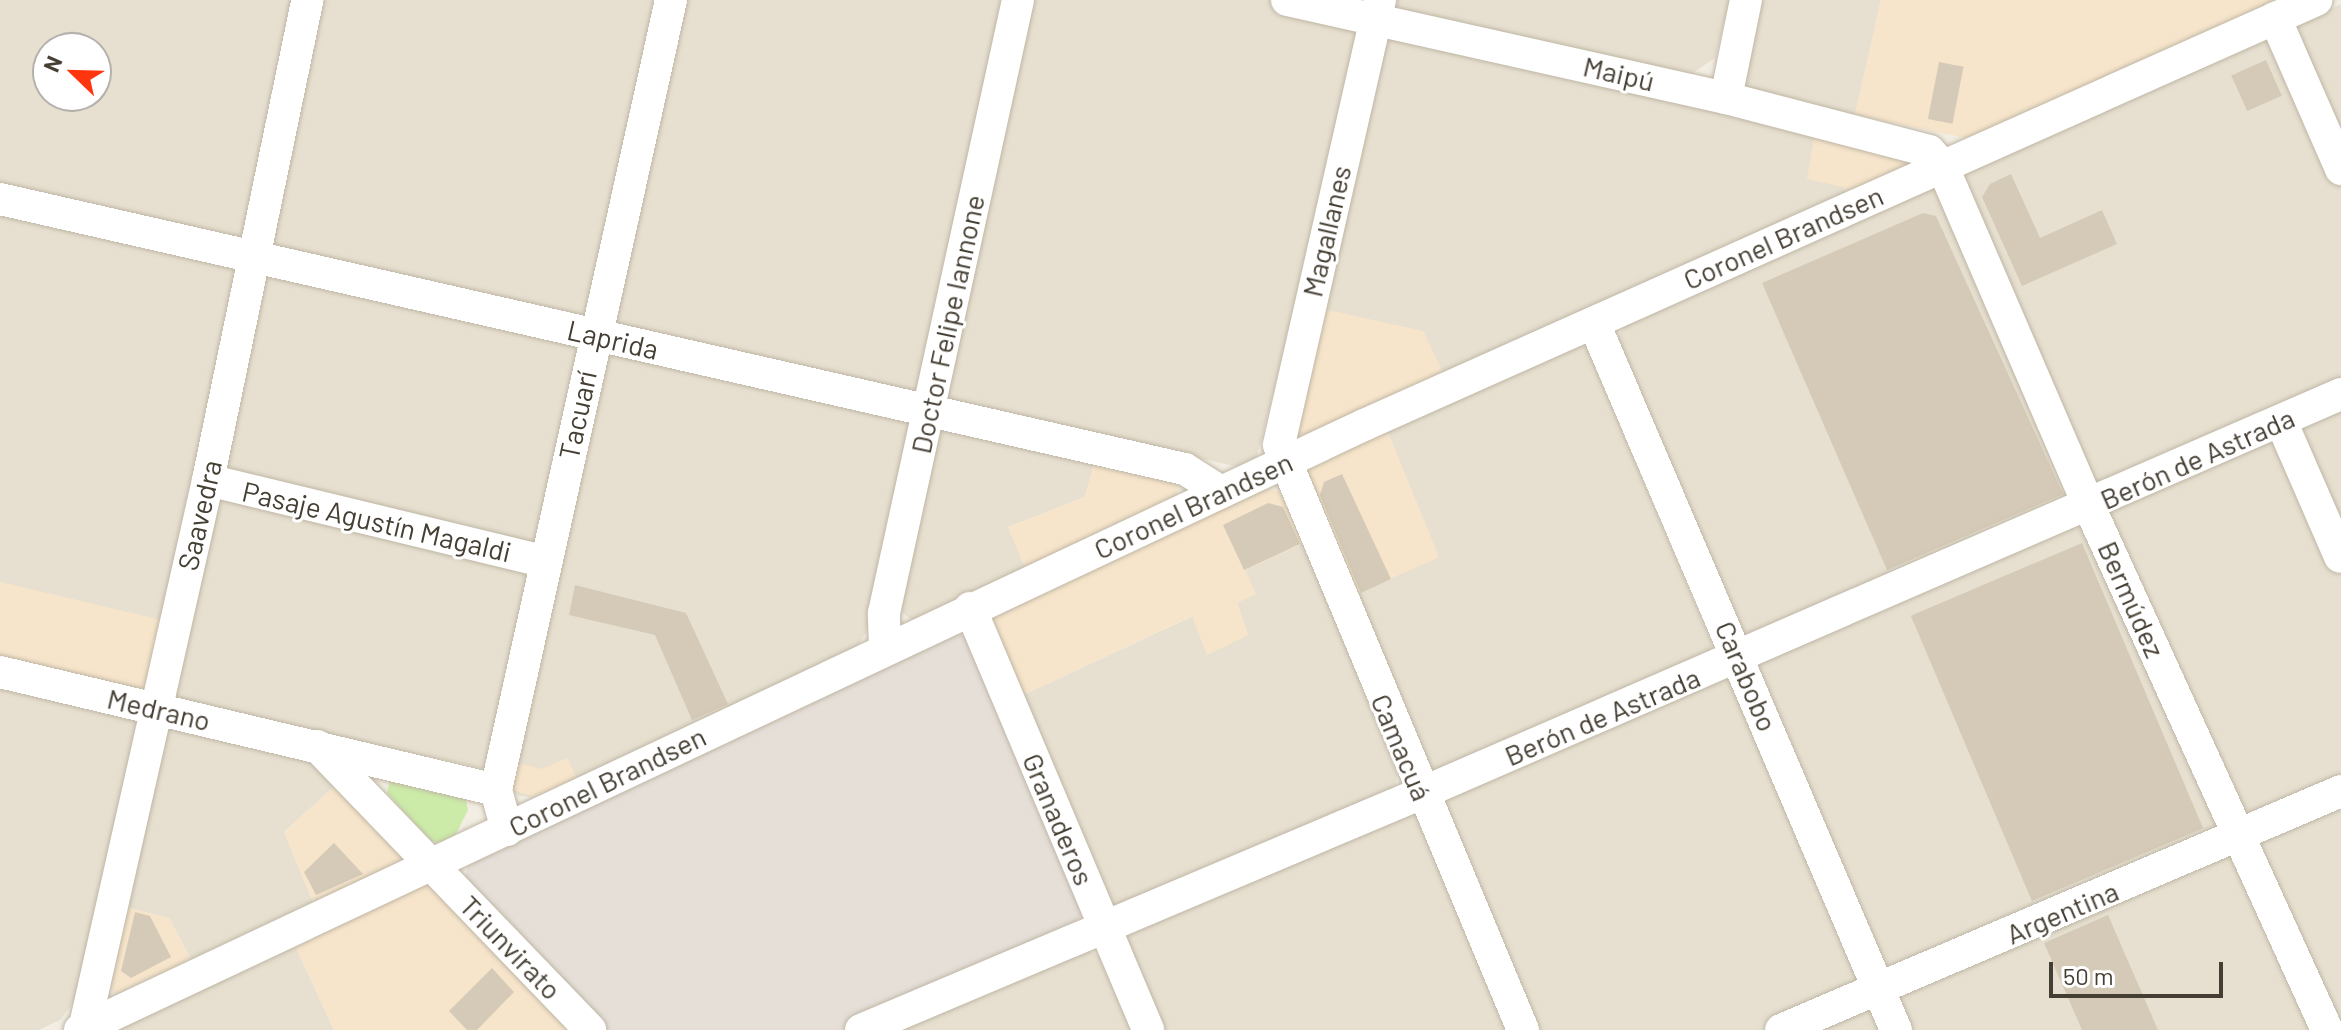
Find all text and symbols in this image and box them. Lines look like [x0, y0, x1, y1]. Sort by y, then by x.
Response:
north arrow [32, 32, 112, 112]
street label: Maipú [1580, 49, 1658, 97]
text: N [37, 52, 67, 75]
street label: Magallanes [1295, 162, 1357, 300]
street label: Coronel Brandsen [1678, 178, 1888, 296]
street label: Doctor Felipe Iannone [903, 192, 991, 456]
street label: Laprida [564, 312, 662, 366]
street label: Tacuarí [551, 368, 603, 462]
street label: Berón de Astrada [2095, 400, 2299, 516]
street label: Coronel Brandsen [1088, 444, 1298, 566]
street label: Saavedra [170, 457, 228, 573]
street label: Pasaje Agustín Magaldi [239, 474, 515, 568]
street label: Bermúdez [2092, 536, 2172, 662]
street label: Carabobo [1709, 616, 1785, 736]
street label: Berón de Astrada [1499, 660, 1705, 772]
street label: Medrano [104, 681, 214, 737]
street label: Camacuá [1365, 689, 1439, 805]
street label: Coronel Brandsen [503, 719, 711, 843]
street label: Granaderos [1016, 748, 1102, 890]
street label: Argentina [2001, 873, 2123, 951]
street label: Triunvirato [453, 888, 569, 1006]
scale bar [2053, 946, 2227, 996]
text: 50 m [2063, 961, 2114, 990]

